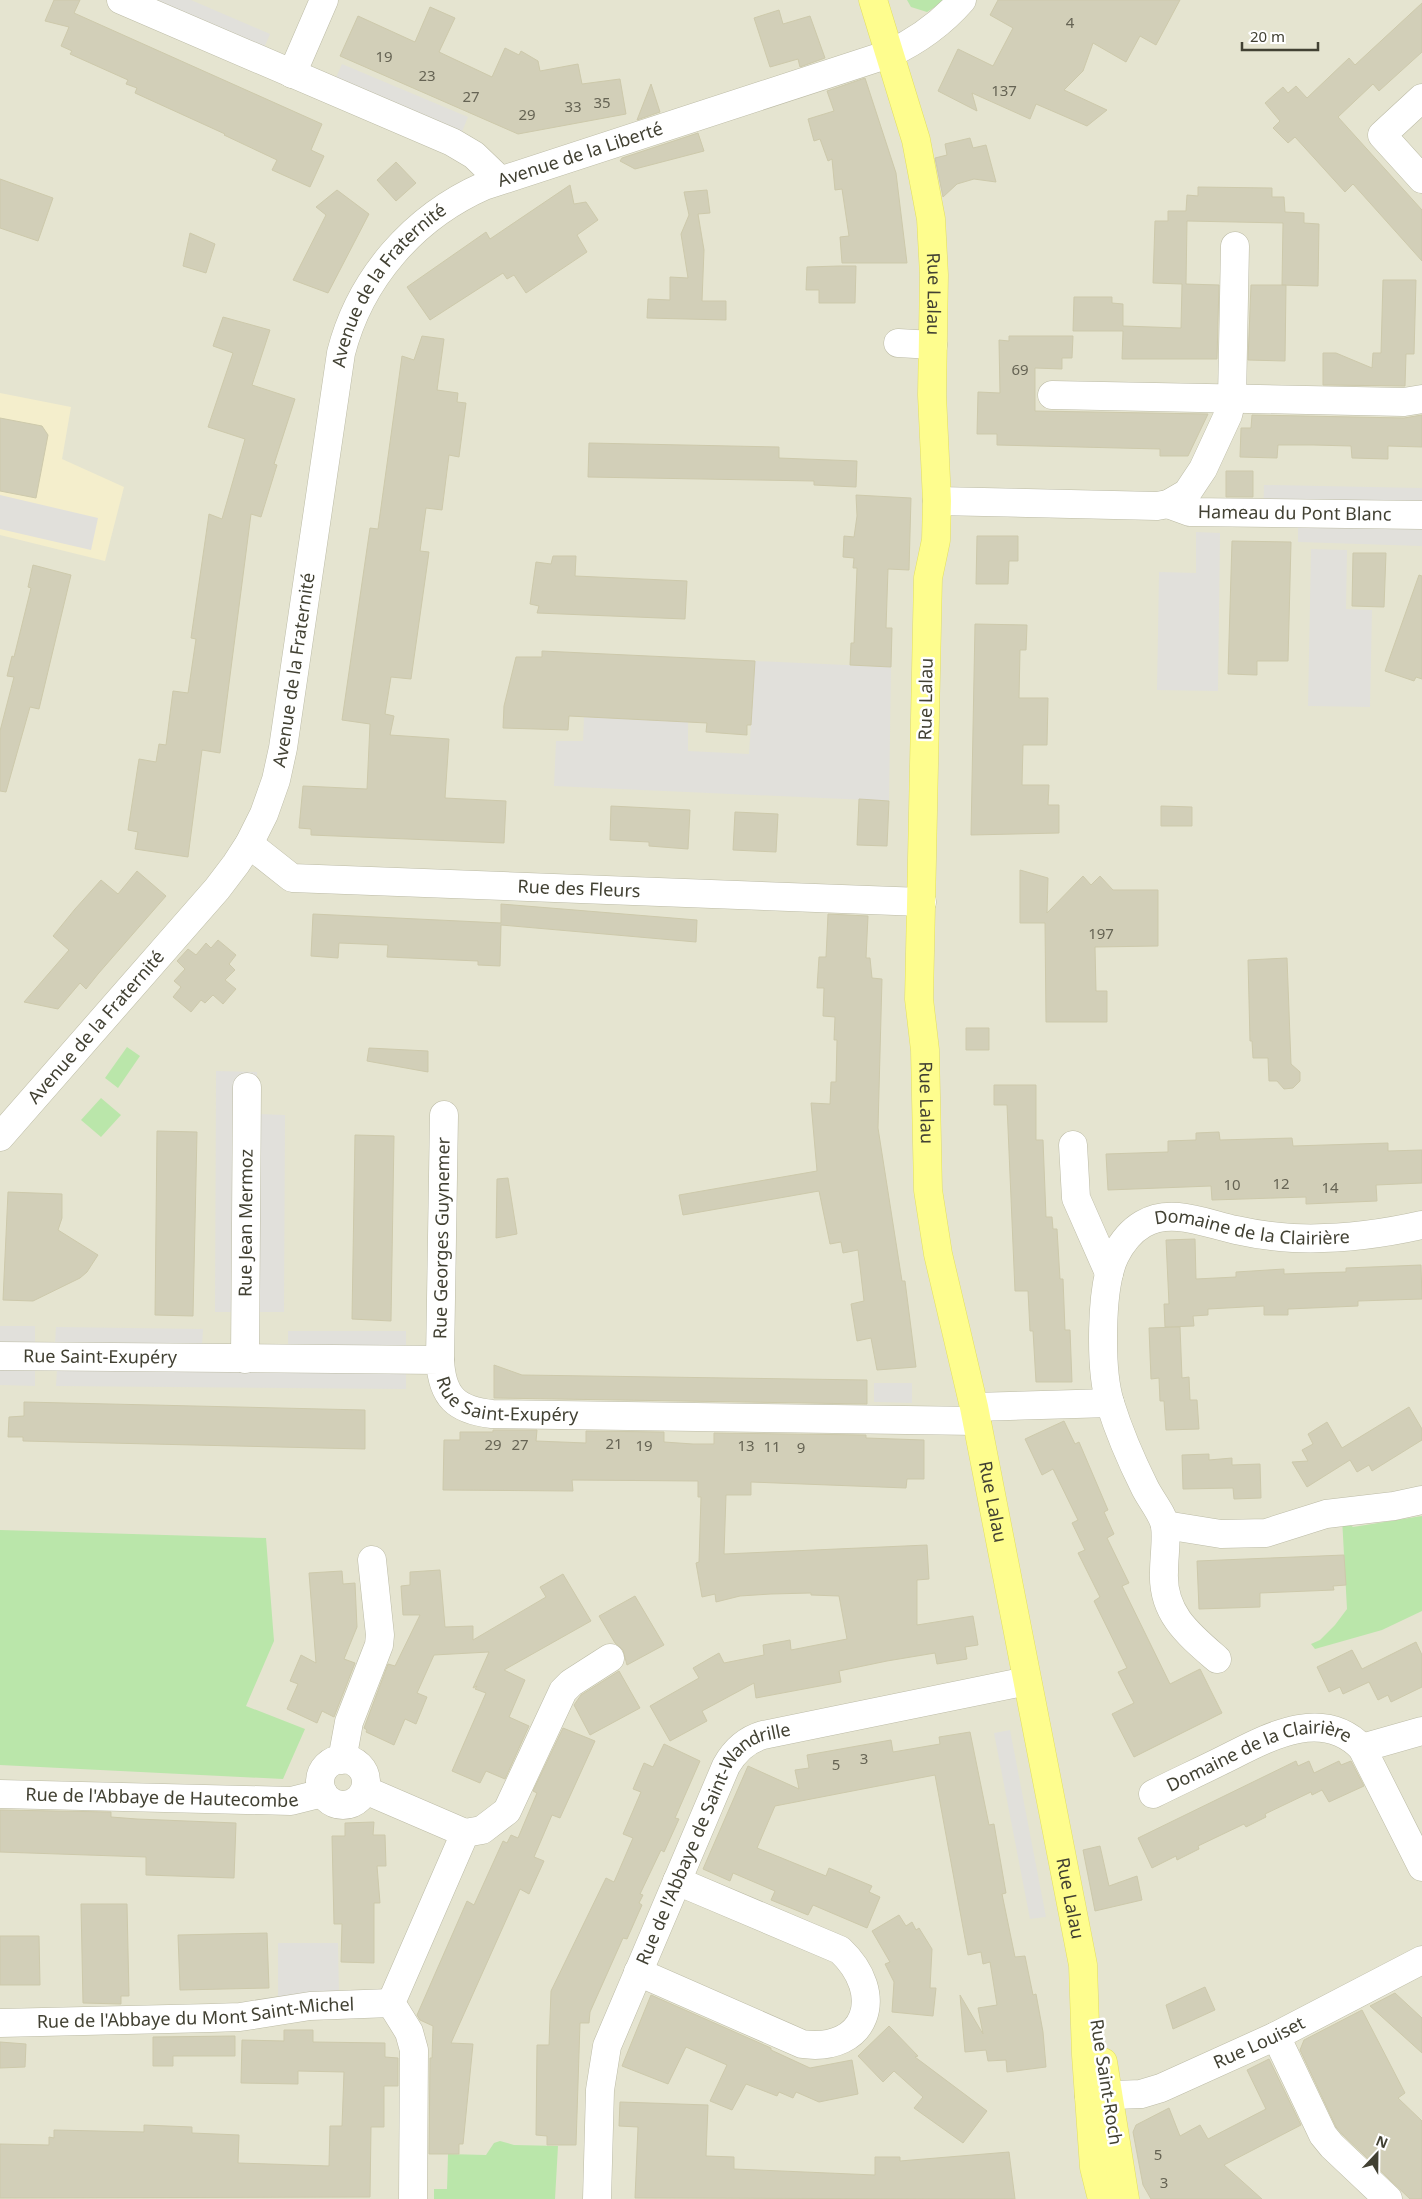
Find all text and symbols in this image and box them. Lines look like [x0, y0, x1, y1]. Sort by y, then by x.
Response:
house number: 4 [1066, 12, 1075, 32]
scale bar [1242, 20, 1318, 52]
text: 20 m [1250, 26, 1285, 46]
house number: 19 [375, 46, 393, 66]
house number: 23 [418, 65, 436, 85]
house number: 137 [991, 80, 1017, 100]
house number: 27 [462, 86, 480, 106]
house number: 35 [593, 92, 611, 112]
house number: 33 [564, 96, 582, 116]
house number: 29 [518, 104, 536, 124]
street label: Avenue de la Liberté [494, 116, 666, 192]
street label: Avenue de la Fraternité [326, 197, 450, 369]
street label: Rue Lalau [922, 252, 947, 336]
house number: 69 [1011, 359, 1029, 379]
street label: Hameau du Pont Blanc [1198, 499, 1392, 526]
street label: Avenue de la Fraternité [266, 571, 320, 769]
street label: Rue Lalau [912, 657, 938, 740]
street label: Rue des Fleurs [517, 874, 641, 902]
house number: 197 [1088, 923, 1114, 943]
street label: Avenue de la Fraternité [22, 945, 169, 1108]
street label: Rue Lalau [914, 1061, 940, 1144]
street label: Rue Georges Guynemer [427, 1136, 455, 1339]
street label: Rue Jean Mermoz [232, 1149, 258, 1297]
house number: 12 [1272, 1173, 1290, 1193]
house number: 10 [1223, 1174, 1241, 1194]
house number: 14 [1321, 1177, 1339, 1197]
street label: Domaine de la Clairière [1153, 1204, 1351, 1249]
street label: Rue Saint-Exupéry [23, 1343, 178, 1369]
street label: Rue Saint-Exupéry [431, 1373, 579, 1426]
house number: 21 [605, 1433, 623, 1453]
house number: 29 [484, 1434, 502, 1454]
house number: 27 [511, 1434, 529, 1454]
house number: 19 [635, 1435, 653, 1455]
house number: 13 [737, 1435, 755, 1455]
house number: 11 [763, 1436, 781, 1456]
house number: 9 [797, 1437, 805, 1457]
street label: Rue Lalau [974, 1459, 1013, 1544]
street label: Domaine de la Clairière [1162, 1714, 1357, 1797]
street label: Rue de l'Abbaye de Saint-Wandrille [630, 1717, 793, 1968]
house number: 3 [860, 1748, 868, 1768]
house number: 5 [832, 1754, 840, 1774]
street label: Rue de l'Abbaye de Hautecombe [25, 1782, 301, 1812]
street label: Rue Lalau [1051, 1855, 1091, 1941]
street label: Rue de l'Abbaye du Mont Saint-Michel [36, 1991, 355, 2033]
street label: Rue Louiset [1209, 2010, 1309, 2074]
street label: Rue Saint-Roch [1085, 2017, 1129, 2146]
north arrow [1352, 2129, 1402, 2179]
text: N [1373, 2131, 1391, 2152]
house number: 5 [1154, 2144, 1162, 2164]
house number: 3 [1160, 2172, 1168, 2192]

